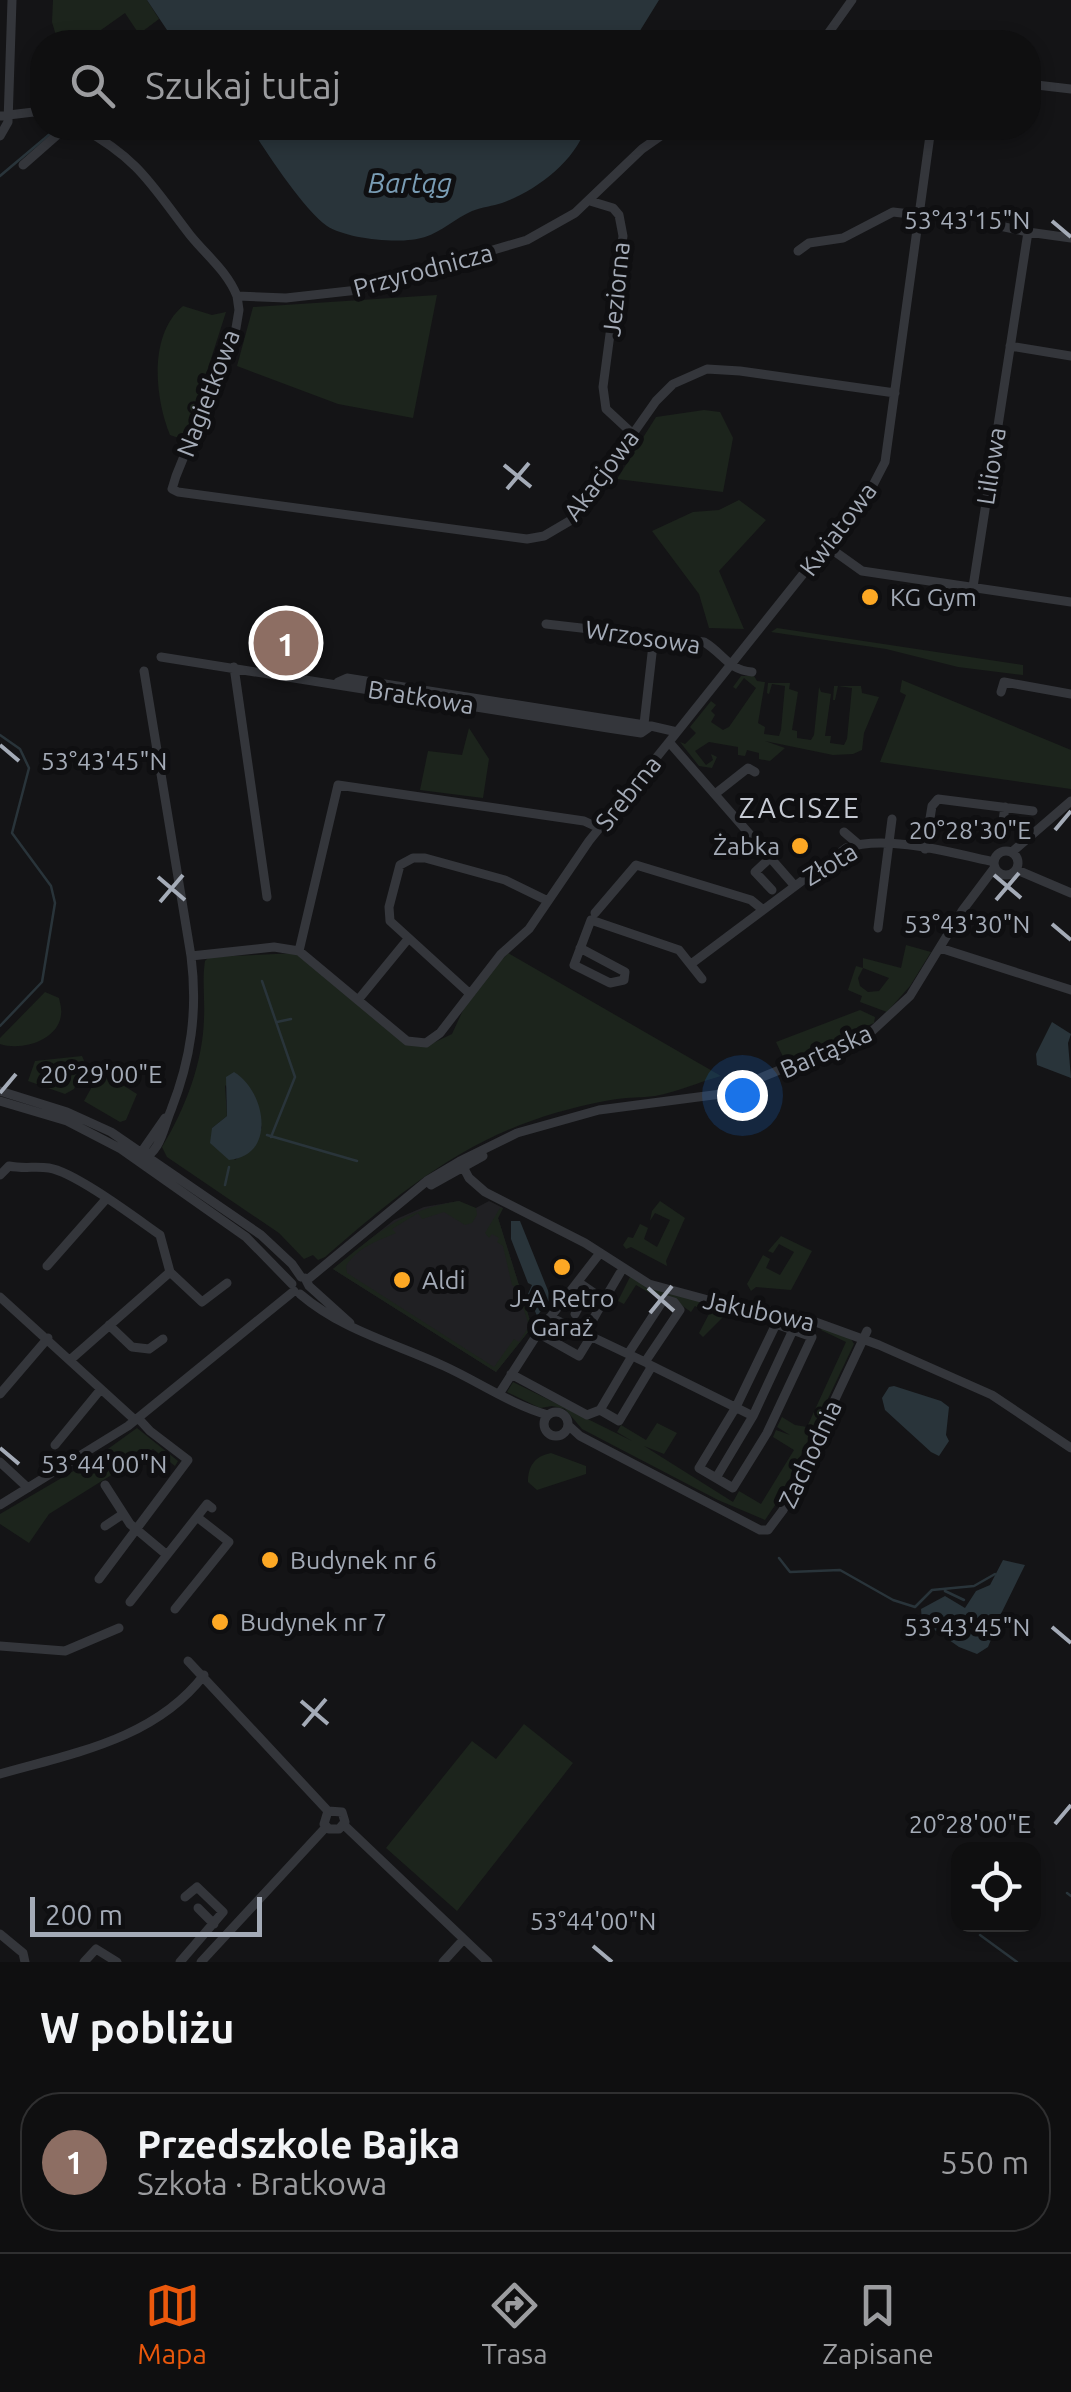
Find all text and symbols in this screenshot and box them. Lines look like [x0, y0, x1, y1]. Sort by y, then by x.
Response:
search box [30, 30, 1041, 140]
icon: search [65, 58, 120, 113]
text: Szukaj tutaj [145, 64, 341, 106]
water label: Bartąg [368, 167, 452, 198]
text: 53°43'15"N [904, 206, 1030, 234]
street label: Przyrodnicza [350, 238, 496, 302]
street label: Jeziorna [597, 240, 635, 338]
street label: Nagietkowa [171, 326, 245, 460]
street label: Akacjowa [558, 424, 644, 526]
street label: Liliowa [971, 425, 1011, 507]
street label: Kwiatowa [794, 477, 882, 581]
place label: KG Gym [890, 583, 977, 611]
marker: KG Gym [859, 586, 881, 608]
pin: 1 [254, 606, 318, 680]
street label: Wrzosowa [584, 615, 702, 659]
street label: Bratkowa [366, 675, 476, 719]
text: 53°43'45"N [41, 747, 167, 775]
street label: Srebrna [590, 750, 666, 836]
district label: ZACISZE [739, 792, 861, 823]
text: 20°28'30"E [909, 816, 1031, 844]
place label: Żabka [713, 832, 780, 860]
marker: Żabka [789, 835, 811, 857]
street label: Złota [798, 837, 862, 891]
text: 53°43'30"N [904, 910, 1030, 938]
street label: Bartąska [776, 1018, 876, 1084]
text: 20°29'00"E [40, 1060, 162, 1088]
your location [717, 1070, 768, 1121]
marker: J-A Retro Garaż [551, 1256, 573, 1278]
place label: Aldi [422, 1266, 466, 1294]
marker: Aldi [391, 1269, 413, 1291]
place label: J-A Retro Garaż [510, 1284, 614, 1341]
street label: Jakubowa [701, 1286, 817, 1336]
street label: Zachodnia [773, 1396, 847, 1512]
text: 53°44'00"N [41, 1450, 167, 1478]
place label: Budynek nr 6 [290, 1546, 437, 1574]
marker: Budynek nr 6 [259, 1549, 281, 1571]
place label: Budynek nr 7 [240, 1608, 387, 1636]
marker: Budynek nr 7 [209, 1611, 231, 1633]
text: 53°43'45"N [904, 1613, 1030, 1641]
text: 20°28'00"E [909, 1810, 1031, 1838]
map controls [951, 1842, 1041, 1932]
button: locate [951, 1842, 1041, 1932]
scale bar [30, 1892, 262, 1936]
text: 200 m [45, 1899, 123, 1930]
text: 53°44'00"N [530, 1907, 656, 1935]
text: W pobliżu [40, 2004, 235, 2051]
text: Przedszkole Bajka [137, 2123, 460, 2165]
text: 1 [65, 2144, 84, 2180]
text: 550 m [940, 2144, 1029, 2180]
text: Szkoła · Bratkowa [137, 2165, 387, 2201]
tab: Mapa [137, 2278, 207, 2369]
tab: Trasa [481, 2278, 548, 2369]
tab: Zapisane [822, 2278, 934, 2369]

